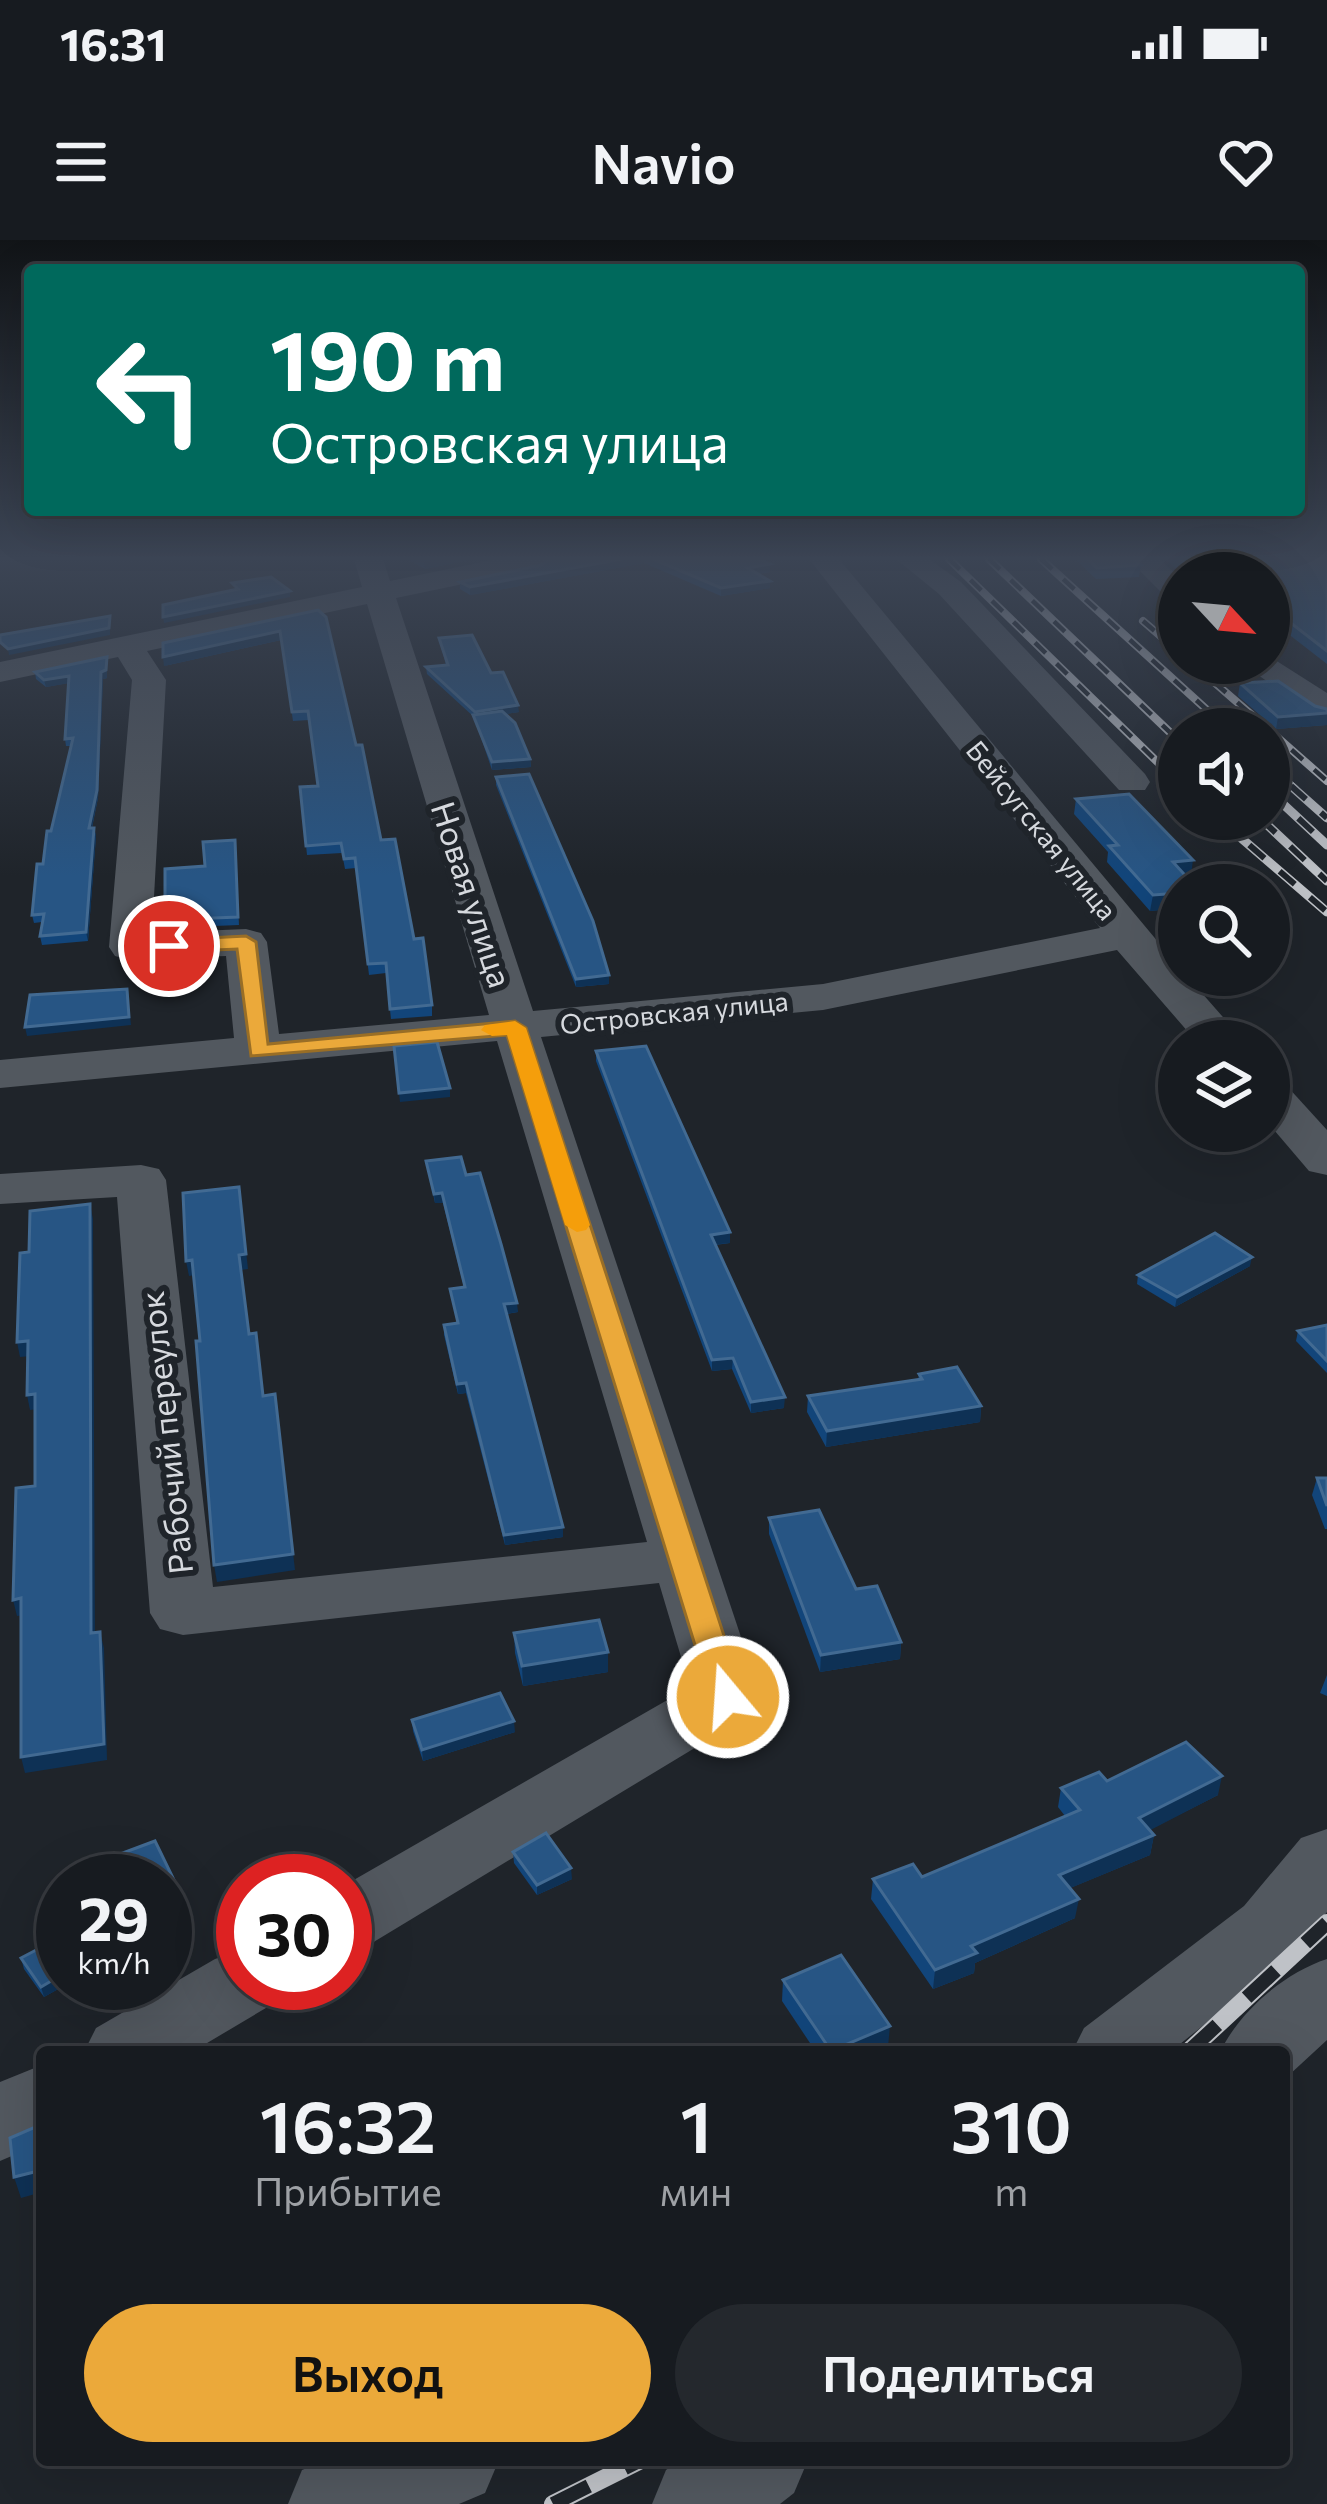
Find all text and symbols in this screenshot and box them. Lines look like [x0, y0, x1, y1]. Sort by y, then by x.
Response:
text: 16:31 [60, 15, 167, 70]
icon: menu [48, 129, 114, 195]
text: Navio [591, 129, 736, 195]
icon: heart [1213, 129, 1279, 195]
text: 190 m [270, 306, 505, 408]
icon: left [72, 312, 228, 468]
text: Островская улица [270, 408, 729, 474]
north arrow [1158, 552, 1290, 684]
map controls [1158, 552, 1290, 1152]
button: sound [1158, 708, 1290, 840]
street label: Бейсугская улица [960, 734, 1124, 926]
street label: Новая улица [424, 796, 522, 992]
button: search [1158, 864, 1290, 996]
pin [118, 895, 220, 997]
icon: arrive [136, 913, 202, 979]
street label: Островская улица [558, 984, 790, 1040]
button: layers [1158, 1020, 1290, 1152]
street label: Рабочий переулок [130, 1290, 200, 1576]
position arrow [665, 1634, 791, 1760]
speed limit sign: 30 [216, 1854, 372, 2010]
text: 29 [79, 1880, 149, 1953]
text: km/h [78, 1943, 150, 1980]
text: 16:32 [260, 2080, 436, 2168]
text: 1 [680, 2080, 712, 2168]
text: 310 [951, 2080, 1072, 2168]
text: Прибытие [254, 2166, 442, 2214]
text: мин [660, 2166, 732, 2214]
text: m [994, 2166, 1028, 2214]
button: Выход [84, 2304, 651, 2442]
button: Поделиться [675, 2304, 1242, 2442]

